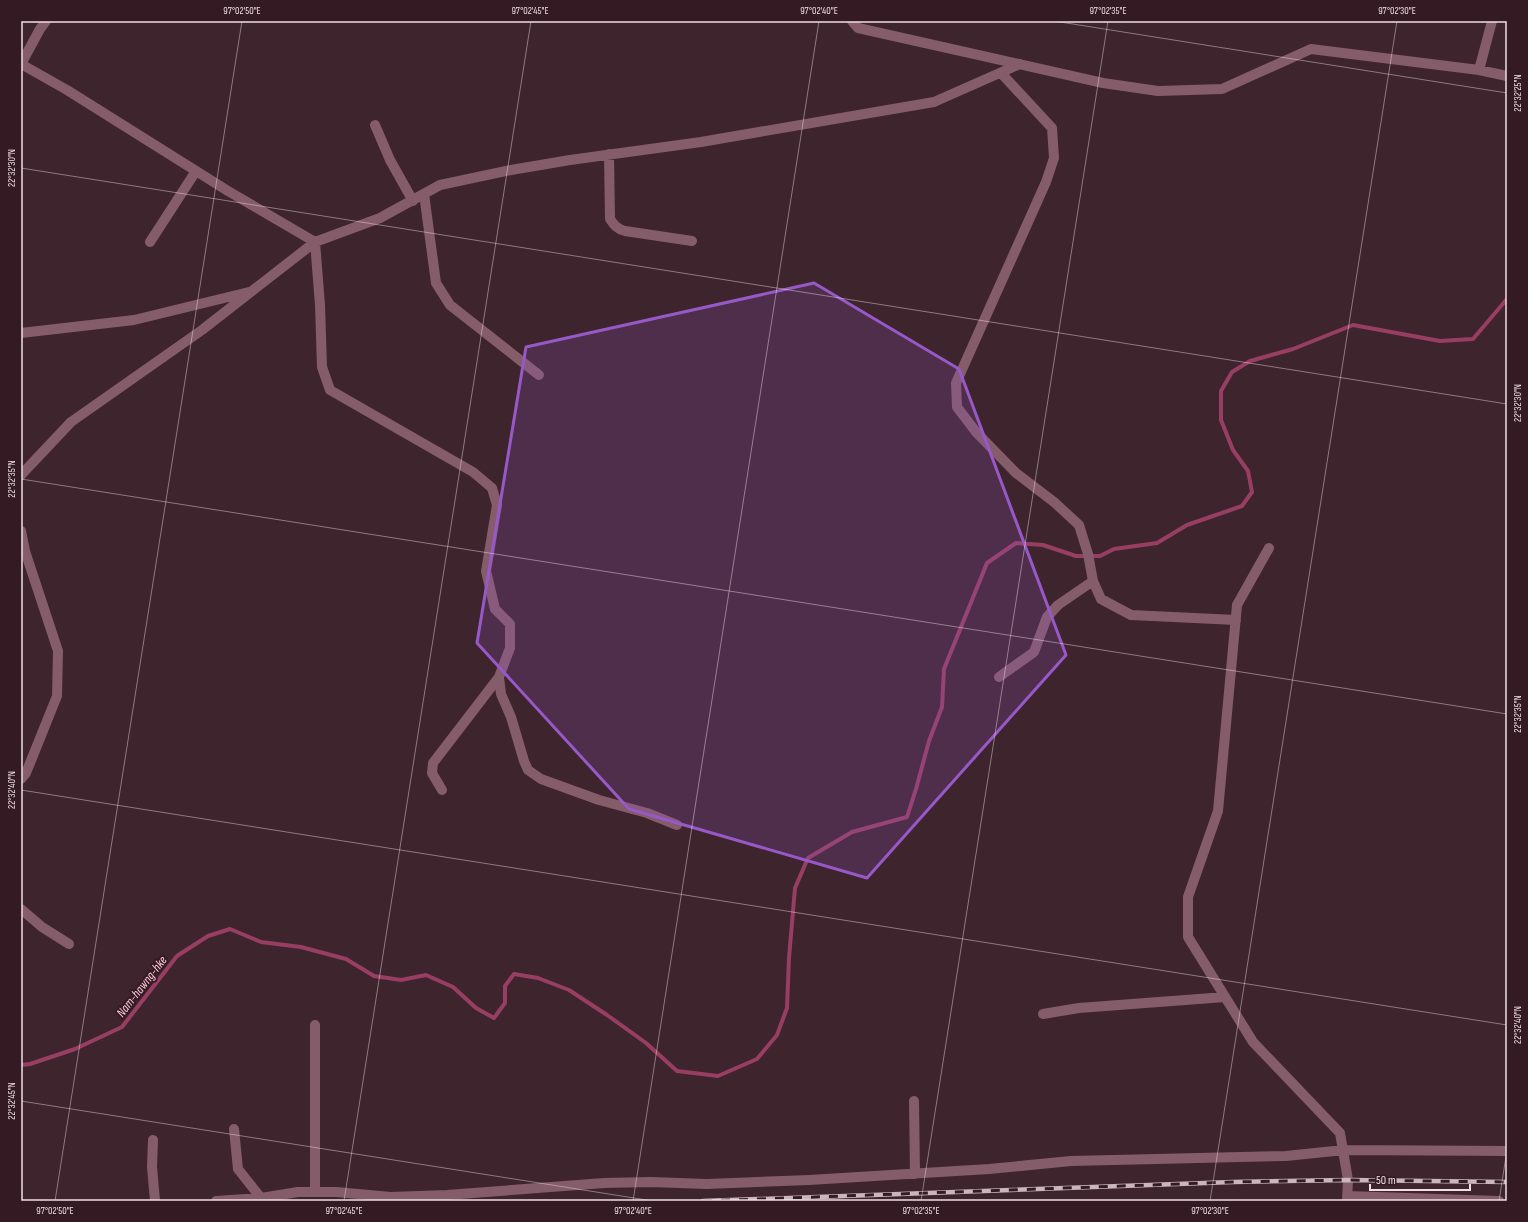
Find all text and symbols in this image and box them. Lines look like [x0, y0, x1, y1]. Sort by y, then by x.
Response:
text: 97°02'50"E [223, 5, 261, 17]
text: 97°02'45"E [511, 5, 549, 17]
text: 97°02'40"E [800, 5, 838, 17]
text: 97°02'35"E [1089, 5, 1127, 17]
text: 97°02'30"E [1378, 5, 1416, 17]
text: 22°32'25"N [1512, 74, 1524, 112]
text: 22°32'30"N [6, 149, 18, 187]
text: 22°32'30"N [1512, 384, 1524, 422]
text: 22°32'35"N [6, 460, 18, 498]
text: 22°32'35"N [1512, 695, 1524, 733]
text: 22°32'40"N [6, 771, 18, 809]
water label: Nam-hawng-hke [113, 953, 171, 1020]
text: 22°32'40"N [1512, 1006, 1524, 1044]
text: 22°32'45"N [6, 1082, 18, 1120]
scale bar [1370, 1166, 1470, 1192]
text: 50 m [1376, 1173, 1396, 1188]
text: 97°02'50"E [36, 1205, 74, 1217]
text: 97°02'45"E [325, 1205, 363, 1217]
text: 97°02'40"E [614, 1205, 652, 1217]
text: 97°02'35"E [902, 1205, 940, 1217]
text: 97°02'30"E [1191, 1205, 1229, 1217]

